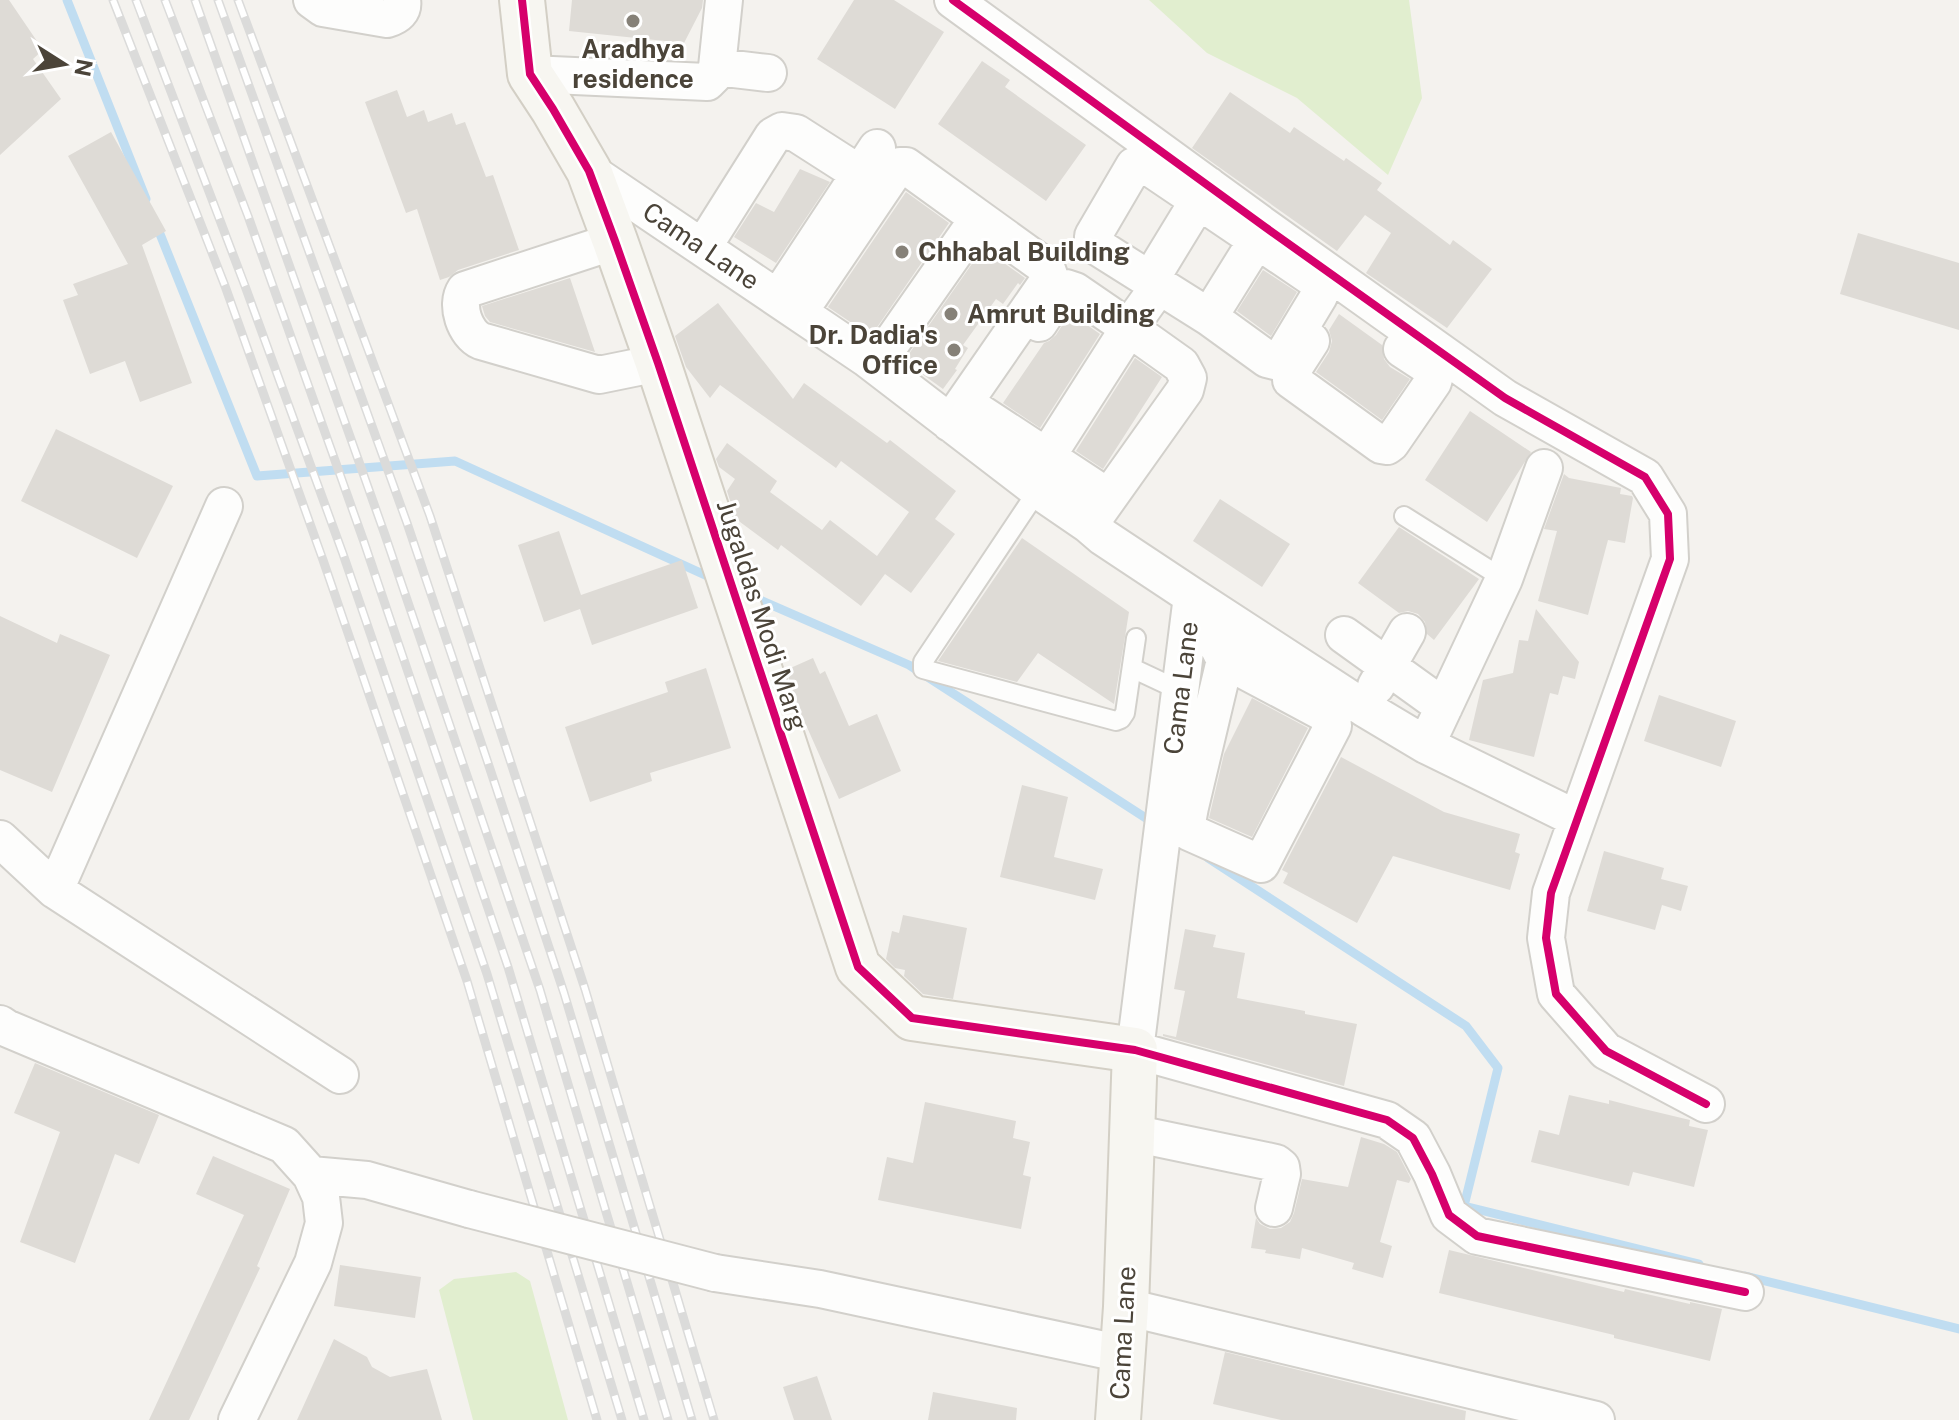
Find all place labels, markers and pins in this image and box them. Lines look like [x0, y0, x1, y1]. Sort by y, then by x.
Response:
marker: Aradhya residence [624, 12, 642, 30]
place label: Aradhya residence [572, 33, 694, 94]
place label: Chhabal Building [918, 236, 1130, 267]
marker: Chhabal Building [893, 243, 911, 261]
place label: Amrut Building [967, 298, 1155, 329]
marker: Amrut Building [942, 305, 960, 323]
place label: Dr. Dadia's Office [809, 319, 938, 380]
marker: Dr. Dadia's Office [945, 341, 963, 359]

